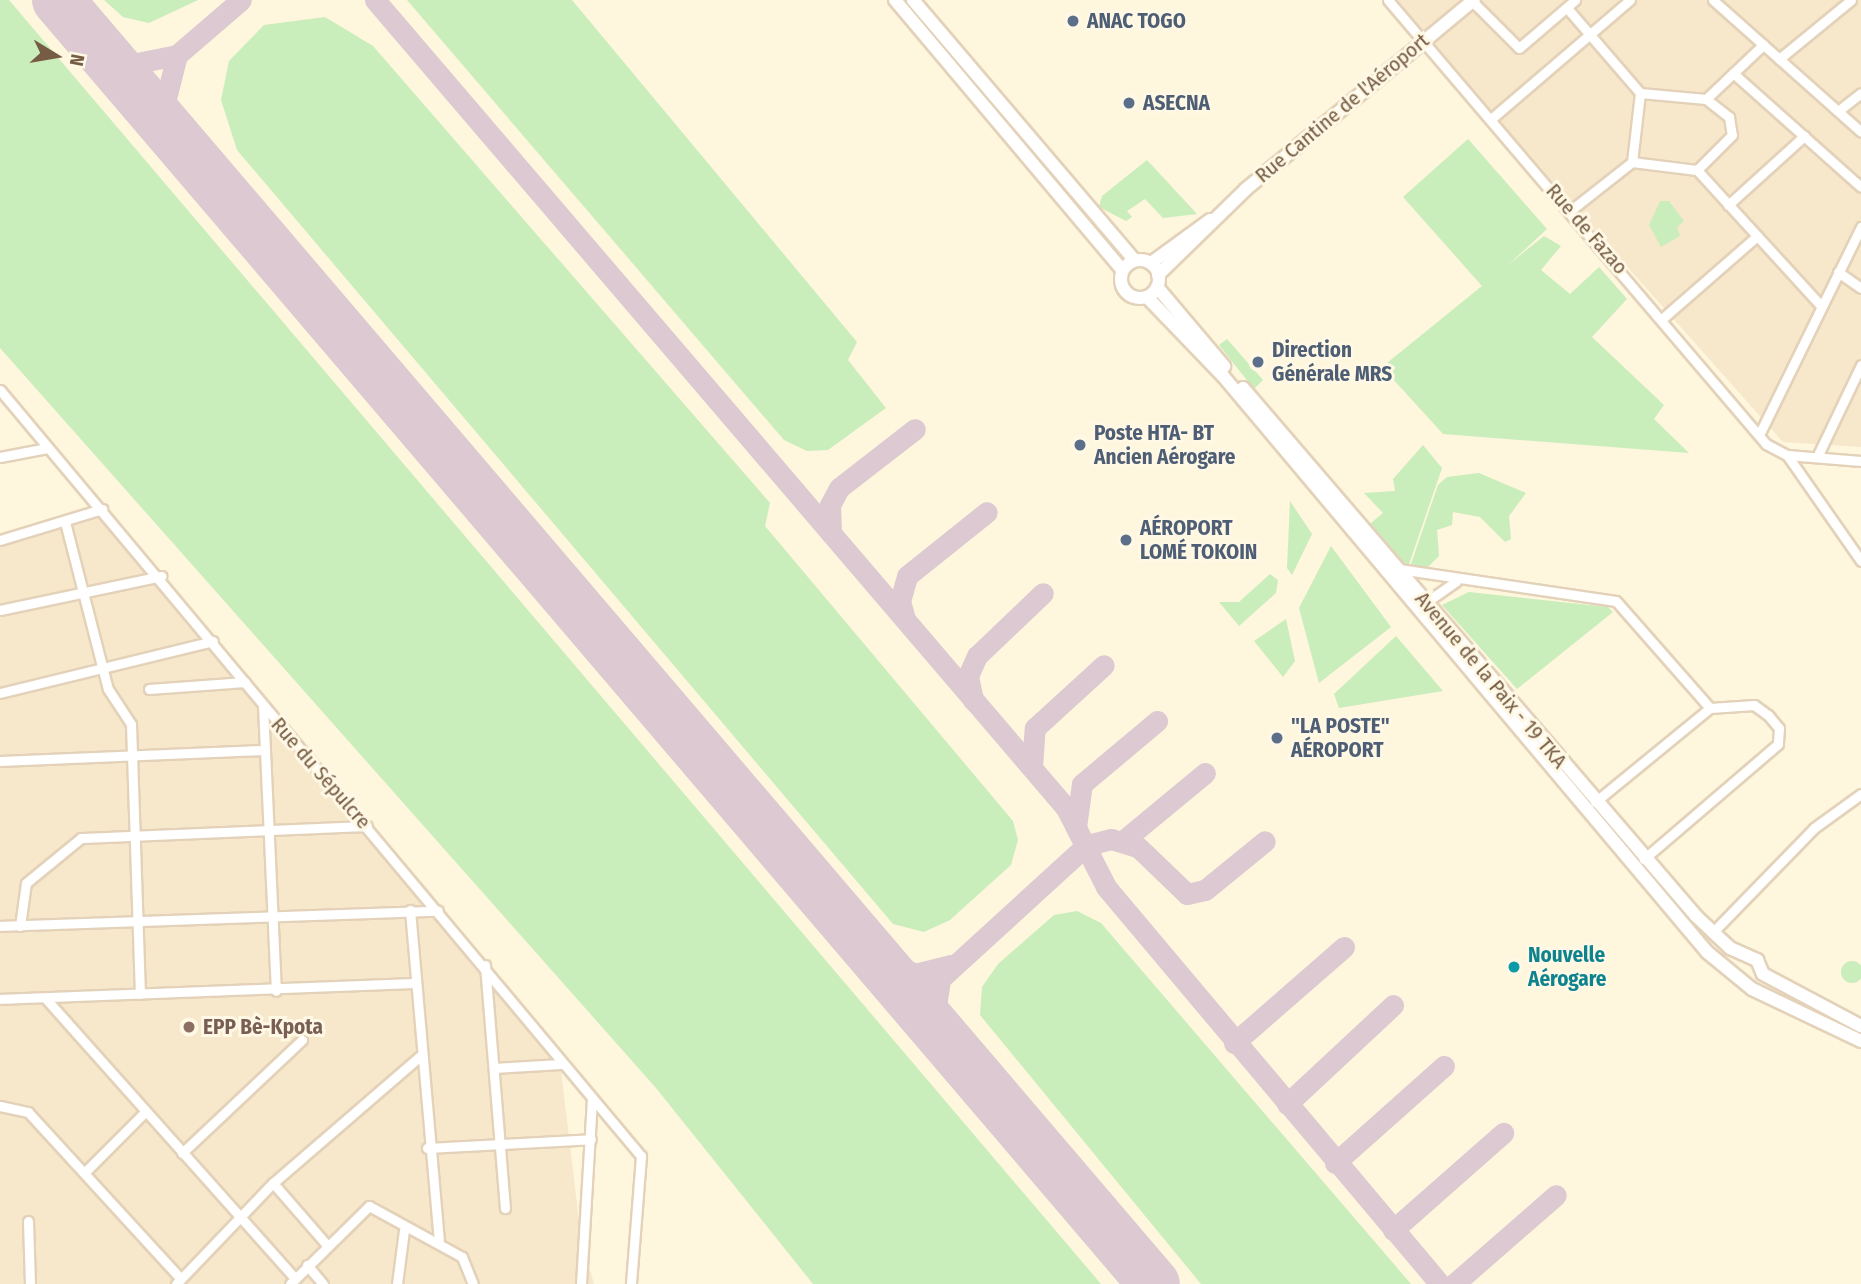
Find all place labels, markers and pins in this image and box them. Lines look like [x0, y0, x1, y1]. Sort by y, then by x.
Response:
place label: ANAC TOGO [1087, 8, 1186, 34]
marker: ANAC TOGO [1065, 13, 1081, 29]
place label: ASECNA [1143, 90, 1210, 116]
marker: ASECNA [1121, 95, 1137, 111]
place label: Direction Générale MRS [1272, 337, 1392, 387]
marker: Direction Générale MRS [1250, 354, 1266, 370]
place label: Poste HTA- BT Ancien Aérogare [1094, 420, 1236, 470]
marker: Poste HTA- BT Ancien Aérogare [1072, 437, 1088, 453]
place label: AÉROPORT LOMÉ TOKOIN [1140, 515, 1257, 565]
marker: AÉROPORT LOMÉ TOKOIN [1118, 532, 1134, 548]
place label: "LA POSTE" AÉROPORT [1291, 713, 1390, 763]
marker: "LA POSTE" AÉROPORT [1269, 730, 1285, 746]
place label: Nouvelle Aérogare [1528, 942, 1606, 992]
marker: Nouvelle Aérogare [1506, 959, 1522, 975]
place label: EPP Bè-Kpota [203, 1014, 323, 1040]
marker: EPP Bè-Kpota [181, 1019, 197, 1035]

